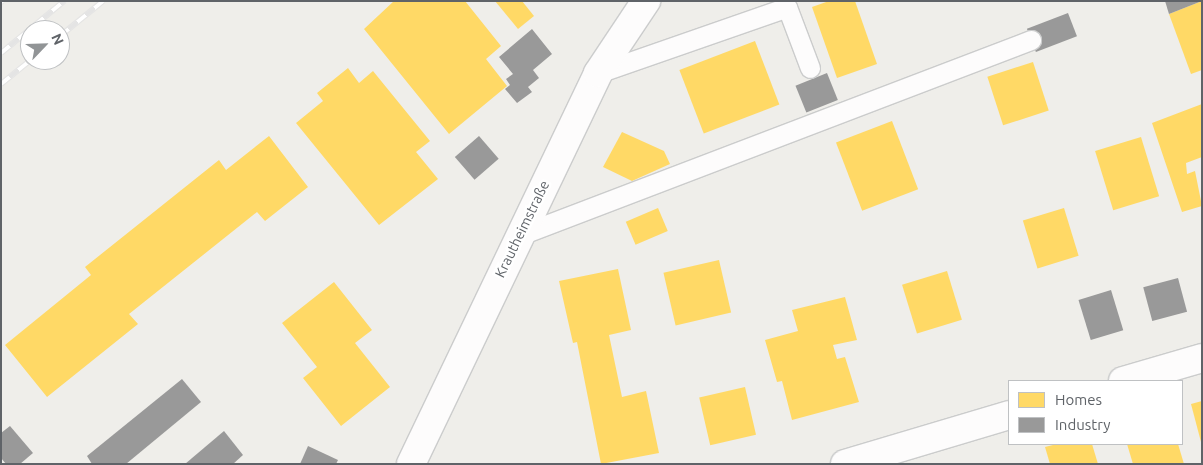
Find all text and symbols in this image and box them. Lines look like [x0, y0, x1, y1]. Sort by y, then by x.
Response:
north arrow [20, 20, 70, 70]
text: N [48, 31, 67, 47]
street label: Krautheimstraße [491, 178, 553, 280]
legend [1008, 380, 1183, 445]
text: Homes [1055, 391, 1102, 408]
text: Industry [1055, 416, 1110, 433]

